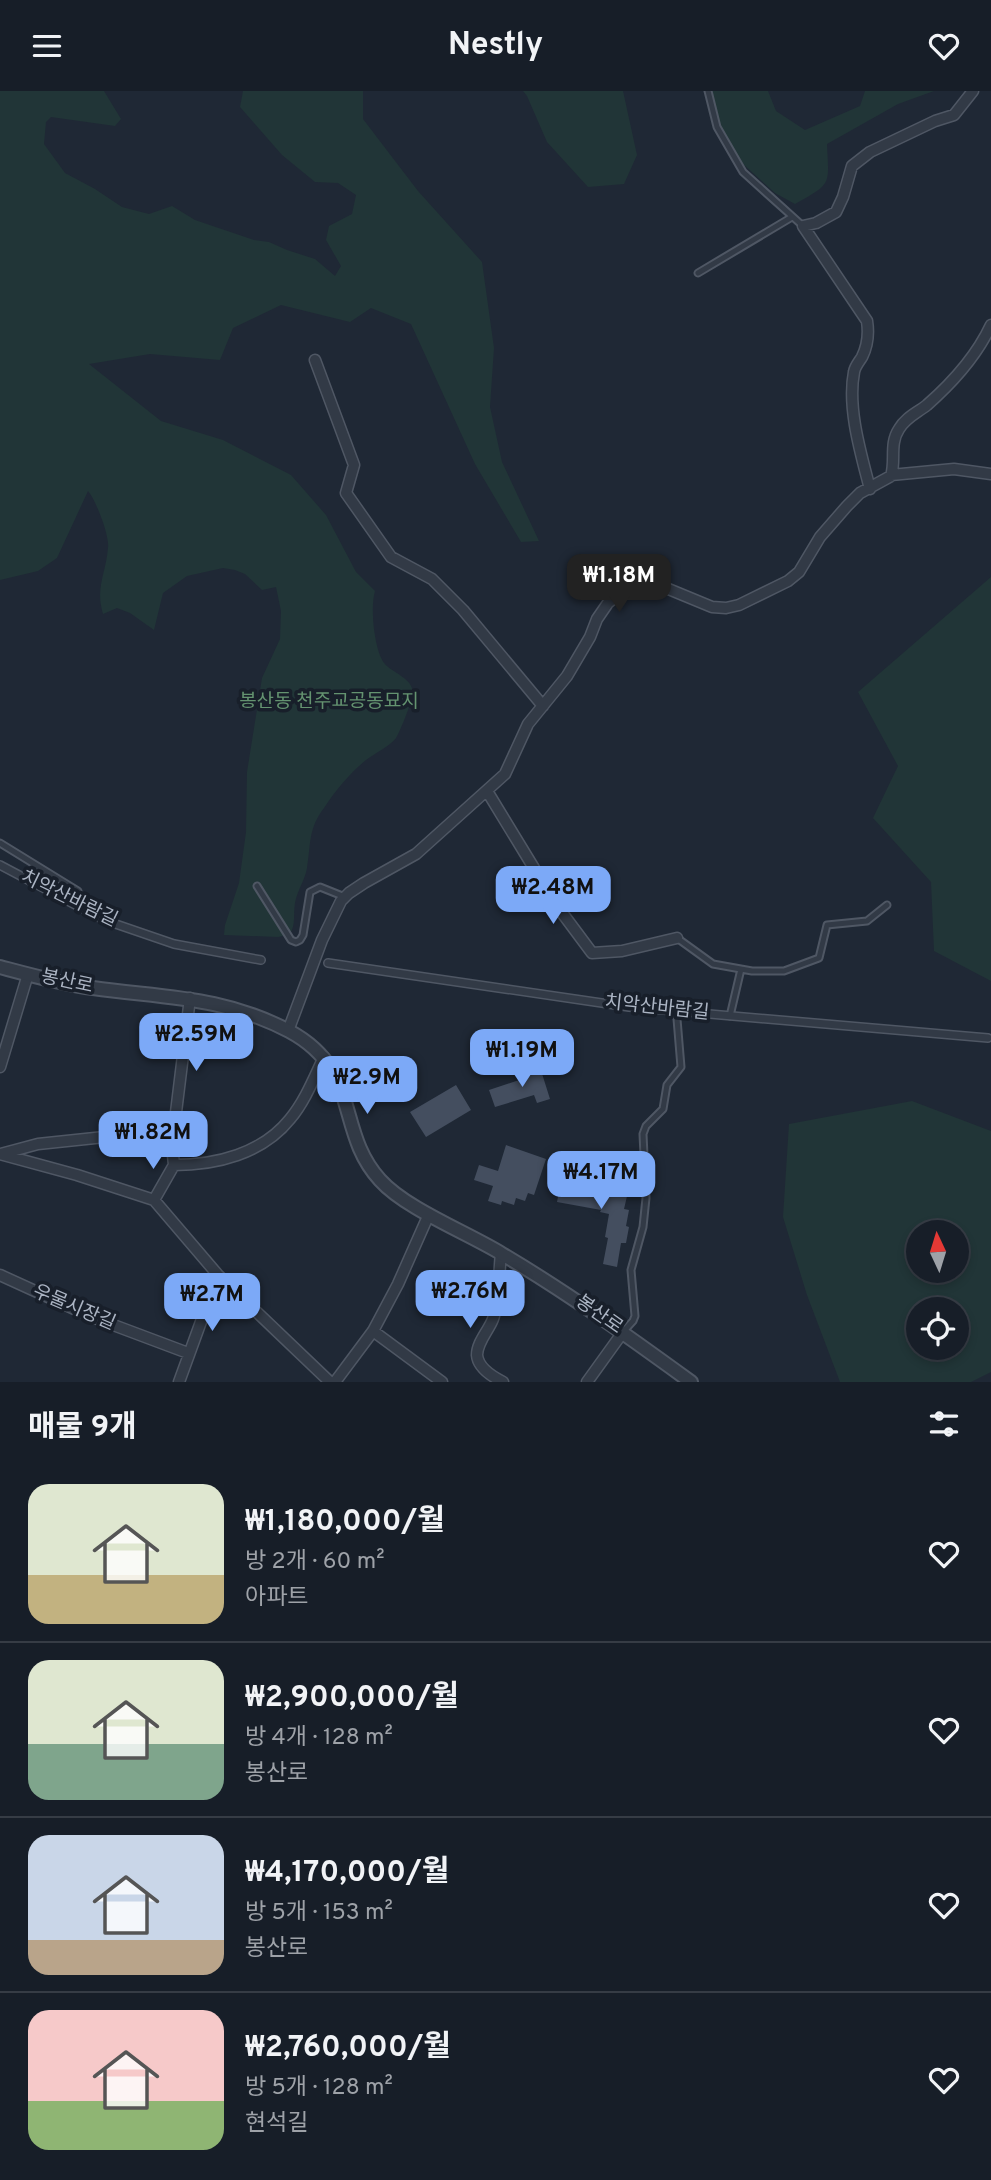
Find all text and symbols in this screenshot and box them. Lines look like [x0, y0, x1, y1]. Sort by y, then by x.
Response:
text: Nestly [448, 26, 543, 66]
icon: menu [28, 27, 66, 65]
icon: heart [925, 27, 963, 65]
pin: ₩1.18M [562, 554, 676, 614]
text: ₩1.18M [583, 562, 655, 591]
park label: 봉산동 천주교공동묘지 [239, 690, 419, 714]
street label: 치악산바람길 [17, 865, 121, 933]
pin: ₩2.48M [496, 867, 610, 926]
text: ₩2.48M [512, 874, 594, 903]
street label: 봉산로 [39, 965, 95, 999]
street label: 치악산바람길 [604, 991, 710, 1025]
pin: ₩2.59M [139, 1013, 253, 1073]
text: ₩2.59M [155, 1021, 237, 1050]
pin: ₩1.19M [465, 1030, 579, 1089]
text: ₩1.19M [486, 1037, 558, 1066]
pin: ₩2.9M [318, 1056, 416, 1116]
text: ₩2.9M [333, 1064, 401, 1093]
pin: ₩1.82M [96, 1111, 210, 1171]
text: ₩1.82M [115, 1119, 191, 1148]
pin: ₩4.17M [544, 1151, 658, 1211]
text: ₩4.17M [563, 1159, 639, 1188]
north arrow [906, 1220, 970, 1283]
map controls [906, 1220, 969, 1360]
pin: ₩2.76M [413, 1271, 527, 1330]
pin: ₩2.7M [163, 1273, 261, 1333]
text: ₩2.76M [432, 1278, 508, 1307]
street label: 우물시장길 [29, 1280, 119, 1336]
text: ₩2.7M [180, 1281, 244, 1310]
street label: 봉산로 [571, 1290, 627, 1340]
button: locate [906, 1297, 969, 1360]
icon: filters [925, 1405, 963, 1443]
text: 매물 9개 [28, 1410, 137, 1447]
text: ₩1,180,000/월 [245, 1504, 445, 1541]
icon: home [84, 1512, 168, 1596]
icon: heart [925, 1535, 963, 1573]
text: 방 2개 · 60 m² [245, 1548, 385, 1577]
text: 아파트 [245, 1584, 308, 1613]
text: ₩2,900,000/월 [245, 1680, 459, 1717]
icon: home [84, 1688, 168, 1772]
icon: heart [925, 1711, 963, 1749]
text: 방 4개 · 128 m² [245, 1724, 393, 1753]
text: 봉산로 [245, 1760, 308, 1789]
text: ₩4,170,000/월 [245, 1855, 449, 1892]
icon: home [84, 1863, 168, 1947]
icon: heart [925, 1886, 963, 1924]
text: 방 5개 · 153 m² [245, 1899, 393, 1928]
text: 봉산로 [245, 1935, 308, 1964]
text: ₩2,760,000/월 [245, 2030, 451, 2067]
icon: home [84, 2038, 168, 2122]
icon: heart [925, 2061, 963, 2099]
text: 방 5개 · 128 m² [245, 2074, 393, 2103]
text: 현석길 [245, 2110, 308, 2139]

